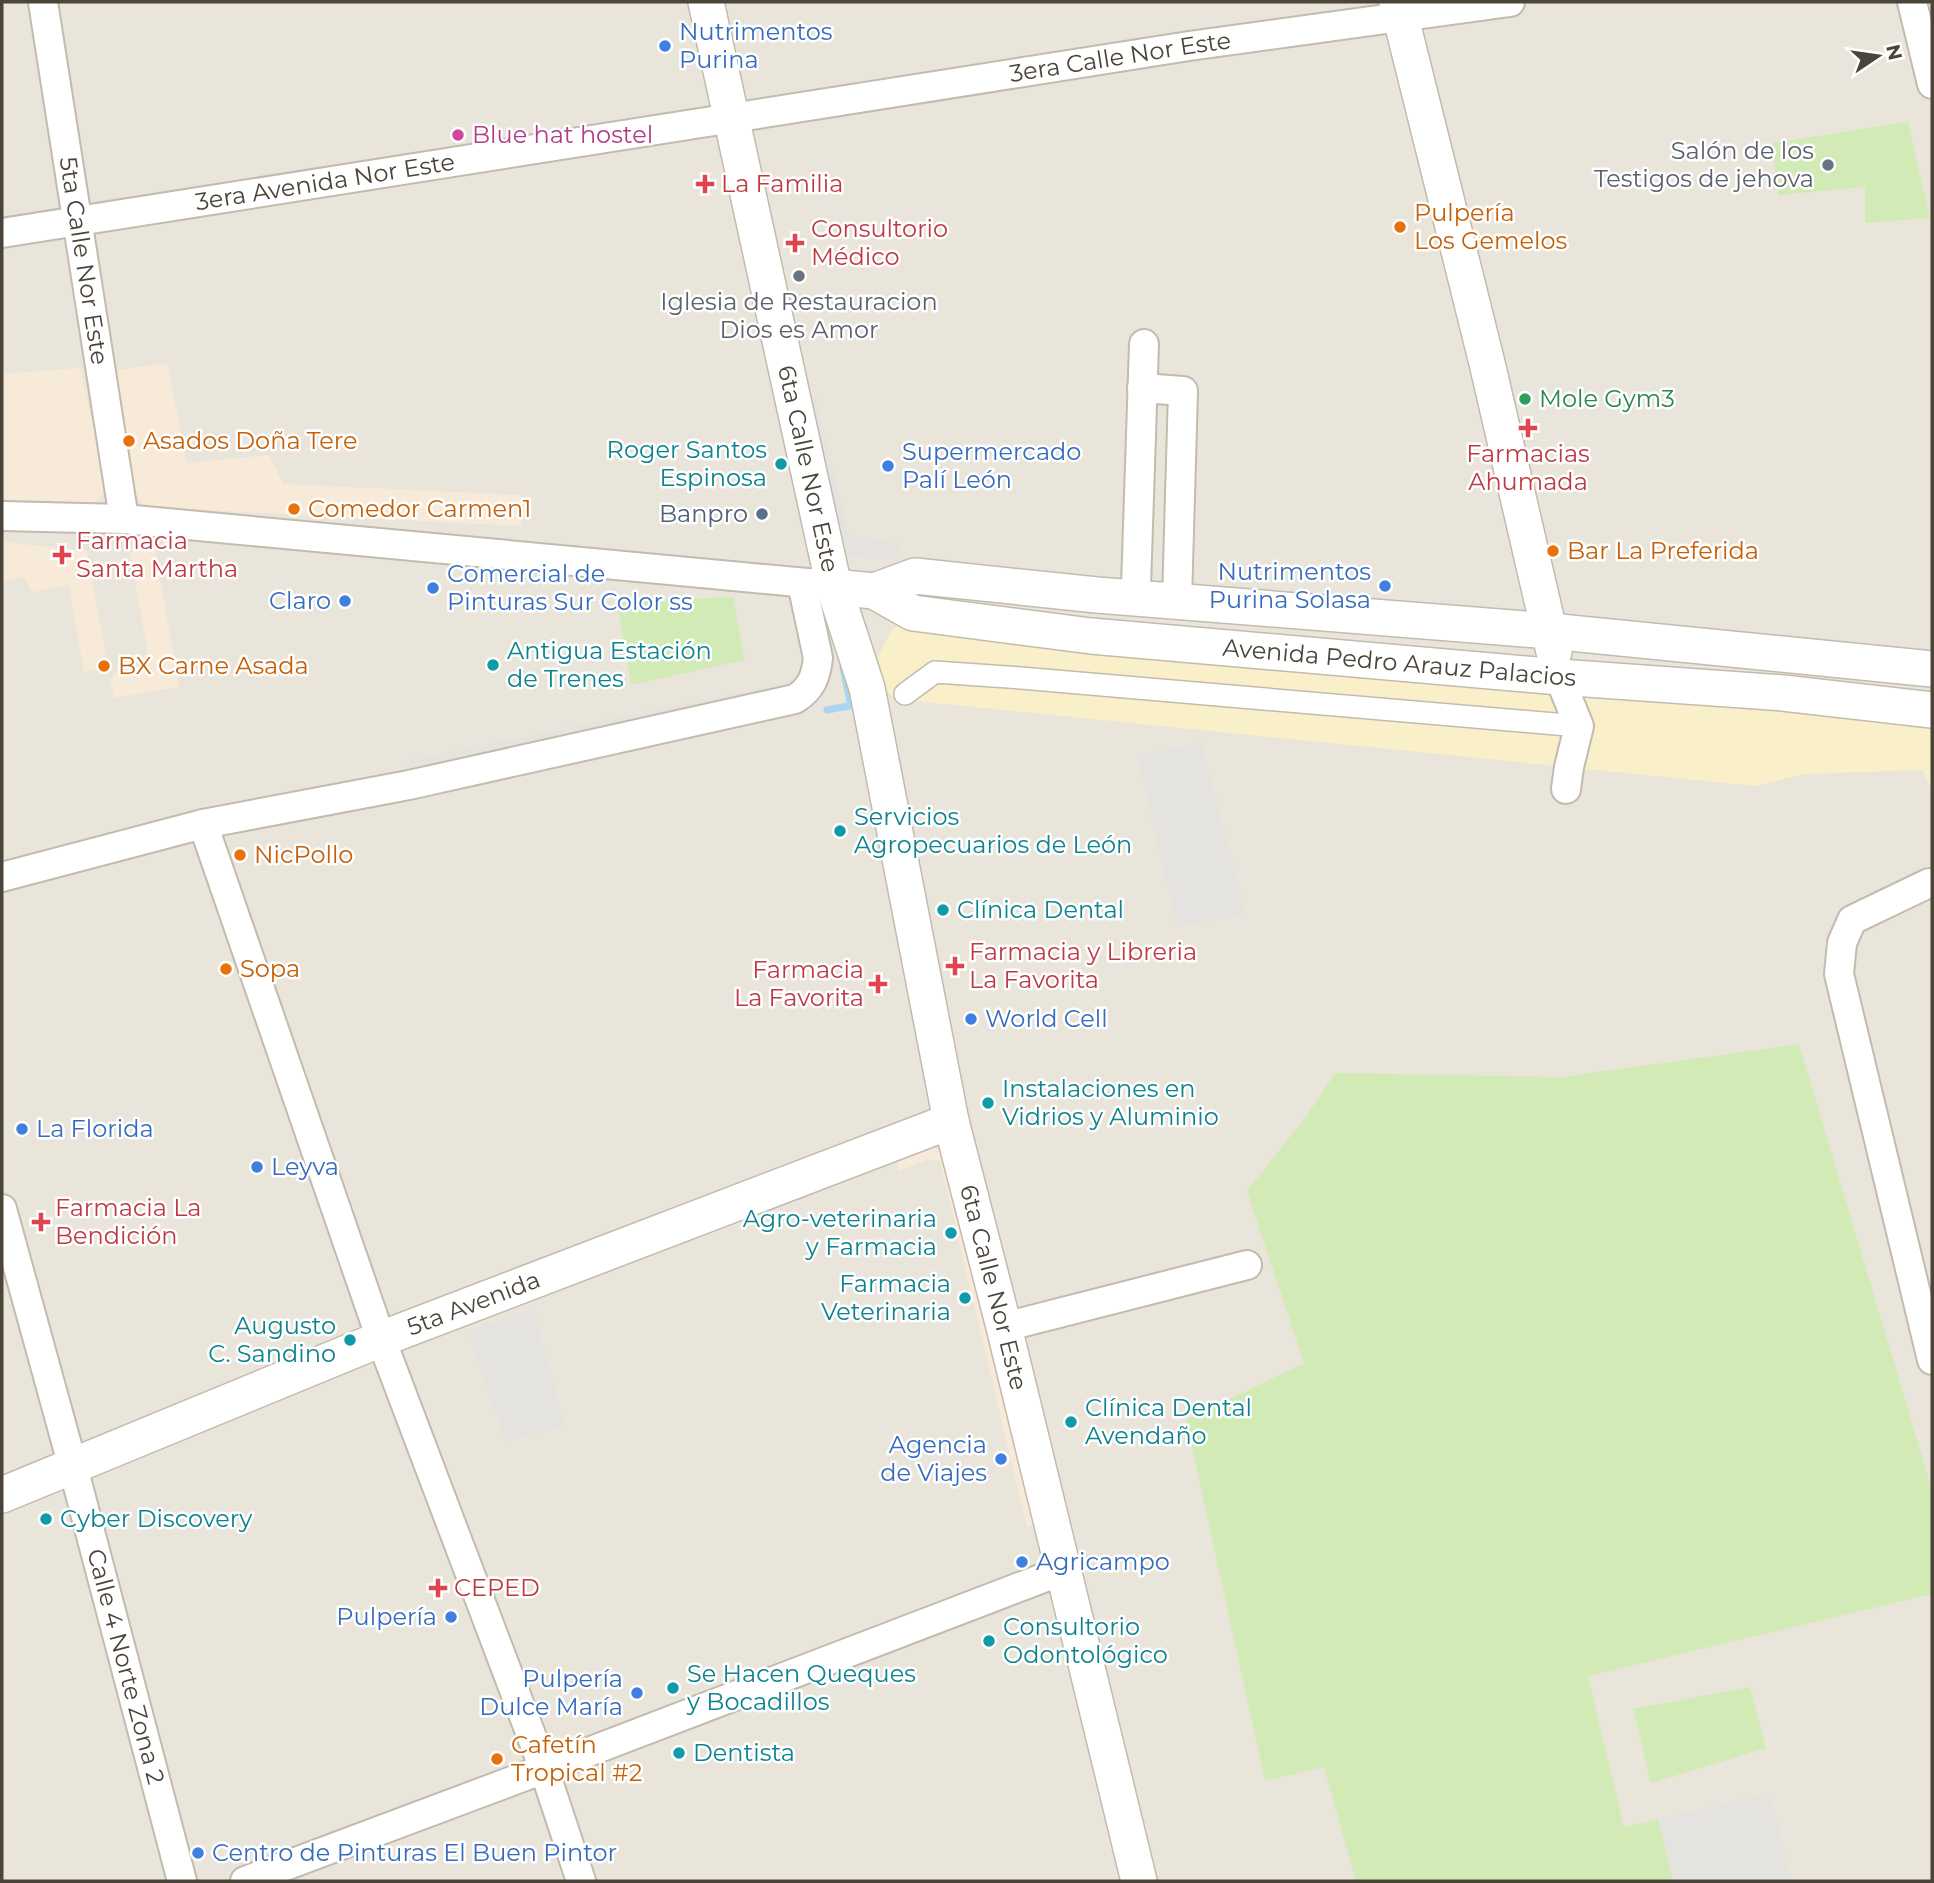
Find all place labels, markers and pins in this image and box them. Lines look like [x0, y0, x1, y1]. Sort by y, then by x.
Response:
place label: Nutrimentos Purina [679, 17, 833, 74]
marker: Nutrimentos Purina [657, 38, 673, 54]
place label: Blue hat hostel [472, 120, 653, 149]
marker: Blue hat hostel [450, 127, 466, 143]
place label: Salón de los Testigos de jehova [1594, 136, 1814, 193]
marker: Salón de los Testigos de jehova [1820, 157, 1836, 173]
place label: La Familia [721, 169, 843, 198]
marker: La Familia [695, 174, 715, 194]
place label: Pulpería Los Gemelos [1414, 198, 1567, 255]
place label: Consultorio Médico [811, 214, 948, 271]
marker: Pulpería Los Gemelos [1392, 219, 1408, 235]
marker: Consultorio Médico [785, 233, 805, 253]
marker: Iglesia de Restauracion Dios es Amor [791, 268, 807, 284]
place label: Iglesia de Restauracion Dios es Amor [660, 287, 938, 344]
place label: Mole Gym3 [1539, 384, 1675, 413]
marker: Mole Gym3 [1517, 391, 1533, 407]
marker: Farmacias Ahumada [1520, 420, 1536, 436]
place label: Asados Doña Tere [143, 426, 358, 455]
marker: Asados Doña Tere [121, 433, 137, 449]
place label: Roger Santos Espinosa [607, 435, 767, 492]
place label: Supermercado Palí León [902, 437, 1081, 494]
place label: Farmacias Ahumada [1466, 439, 1590, 496]
marker: Roger Santos Espinosa [773, 456, 789, 472]
marker: Supermercado Palí León [880, 458, 896, 474]
place label: Comedor Carmen1 [308, 494, 531, 523]
place label: Banpro [659, 499, 748, 528]
marker: Comedor Carmen1 [286, 501, 302, 517]
marker: Banpro [754, 506, 770, 522]
place label: Farmacia Santa Martha [76, 526, 238, 583]
place label: Bar La Preferida [1567, 536, 1759, 565]
marker: Bar La Preferida [1545, 543, 1561, 559]
marker: Farmacia Santa Martha [54, 547, 70, 563]
place label: Nutrimentos Purina Solasa [1209, 557, 1371, 614]
place label: Comercial de Pinturas Sur Color ss [447, 559, 693, 616]
marker: Nutrimentos Purina Solasa [1377, 578, 1393, 594]
marker: Comercial de Pinturas Sur Color ss [425, 580, 441, 596]
place label: Claro [269, 586, 331, 615]
marker: Claro [337, 593, 353, 609]
place label: Antigua Estación de Trenes [507, 636, 712, 693]
place label: BX Carne Asada [118, 651, 309, 680]
marker: Antigua Estación de Trenes [485, 657, 501, 673]
marker: BX Carne Asada [96, 658, 112, 674]
place label: Servicios Agropecuarios de León [854, 802, 1132, 859]
marker: Servicios Agropecuarios de León [832, 823, 848, 839]
place label: NicPollo [254, 840, 353, 869]
marker: NicPollo [232, 847, 248, 863]
place label: Clínica Dental [957, 895, 1124, 924]
marker: Clínica Dental [935, 902, 951, 918]
place label: Farmacia y Libreria La Favorita [969, 937, 1197, 994]
place label: Sopa [240, 954, 300, 983]
place label: Farmacia La Favorita [734, 955, 864, 1012]
marker: Farmacia y Libreria La Favorita [947, 958, 963, 974]
marker: Sopa [218, 961, 234, 977]
marker: Farmacia La Favorita [870, 976, 886, 992]
place label: World Cell [985, 1004, 1108, 1033]
marker: World Cell [963, 1011, 979, 1027]
place label: Instalaciones en Vidrios y Aluminio [1002, 1074, 1219, 1131]
marker: Instalaciones en Vidrios y Aluminio [980, 1095, 996, 1111]
place label: La Florida [36, 1114, 154, 1143]
marker: La Florida [14, 1121, 30, 1137]
place label: Leyva [271, 1152, 339, 1181]
marker: Leyva [249, 1159, 265, 1175]
place label: Farmacia La Bendición [55, 1193, 201, 1250]
place label: Agro-veterinaria y Farmacia [743, 1204, 937, 1261]
marker: Farmacia La Bendición [33, 1214, 49, 1230]
marker: Agro-veterinaria y Farmacia [943, 1225, 959, 1241]
place label: Farmacia Veterinaria [821, 1269, 951, 1326]
marker: Farmacia Veterinaria [957, 1290, 973, 1306]
place label: Augusto C. Sandino [208, 1311, 336, 1368]
marker: Augusto C. Sandino [342, 1332, 358, 1348]
place label: Clínica Dental Avendaño [1085, 1393, 1252, 1450]
marker: Clínica Dental Avendaño [1063, 1414, 1079, 1430]
place label: Agencia de Viajes [880, 1430, 987, 1487]
marker: Agencia de Viajes [993, 1451, 1009, 1467]
place label: Cyber Discovery [60, 1504, 252, 1533]
marker: Cyber Discovery [38, 1511, 54, 1527]
place label: Agricampo [1036, 1547, 1170, 1576]
marker: Agricampo [1014, 1554, 1030, 1570]
place label: CEPED [454, 1573, 540, 1602]
marker: CEPED [428, 1578, 448, 1598]
place label: Pulpería [336, 1602, 437, 1631]
marker: Pulpería [443, 1609, 459, 1625]
place label: Consultorio Odontológico [1003, 1612, 1168, 1669]
marker: Consultorio Odontológico [981, 1633, 997, 1649]
place label: Se Hacen Queques y Bocadillos [686, 1659, 916, 1716]
place label: Pulpería Dulce María [479, 1664, 623, 1721]
marker: Se Hacen Queques y Bocadillos [665, 1680, 681, 1696]
marker: Pulpería Dulce María [629, 1685, 645, 1701]
place label: Cafetín Tropical #2 [511, 1730, 642, 1787]
place label: Dentista [693, 1738, 795, 1767]
marker: Dentista [671, 1745, 687, 1761]
marker: Cafetín Tropical #2 [489, 1751, 505, 1767]
place label: Centro de Pinturas El Buen Pintor [212, 1838, 617, 1867]
marker: Centro de Pinturas El Buen Pintor [190, 1845, 206, 1861]

